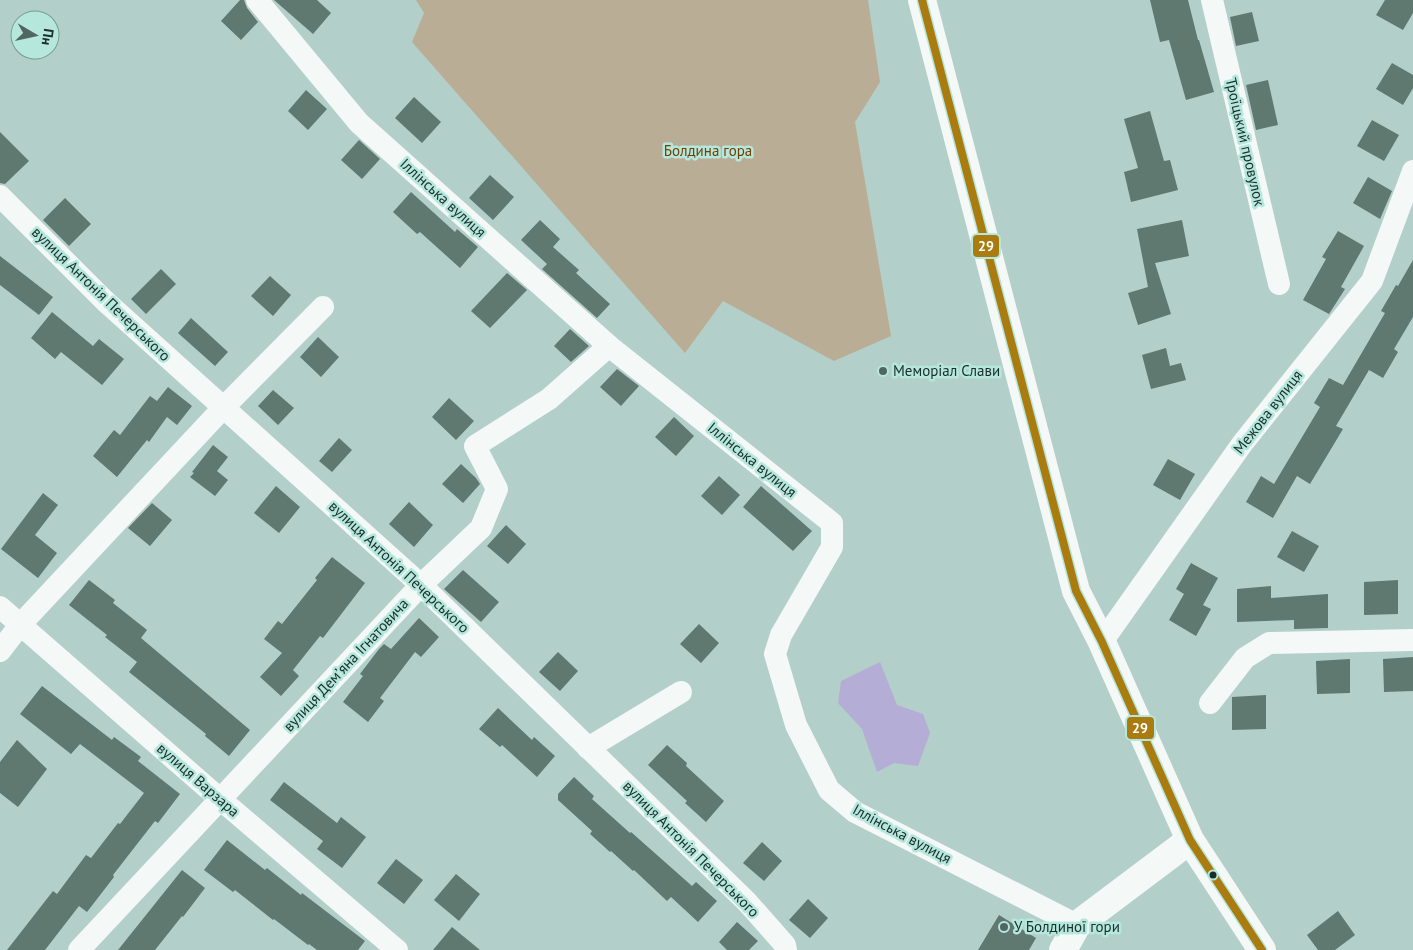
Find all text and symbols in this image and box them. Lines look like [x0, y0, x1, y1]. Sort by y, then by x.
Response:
north arrow [10, 10, 60, 60]
text: Пн [38, 27, 58, 47]
street label: Троїцький провулок [1222, 76, 1270, 209]
park label: Болдина гора [664, 141, 752, 160]
street label: Іллінська вулиця [396, 154, 490, 241]
street label: вулиця Антонія Печерського [28, 222, 175, 365]
line badge: 29 [972, 234, 1000, 258]
text: 29 [978, 237, 994, 255]
place label: Меморіал Слави [893, 361, 1000, 380]
marker: Меморіал Слави [877, 365, 889, 377]
street label: Межова вулиця [1229, 366, 1306, 458]
street label: Іллінська вулиця [704, 418, 801, 501]
street label: вулиця Антонія Печерського [325, 496, 474, 637]
street label: вулиця Демʼяна Ігнатовича [279, 594, 412, 735]
line badge: 29 [1126, 716, 1155, 740]
text: 29 [1132, 719, 1148, 737]
street label: вулиця Варзара [153, 739, 244, 821]
street label: вулиця Антонія Печерського [619, 776, 764, 921]
street label: Іллінська вулиця [850, 800, 955, 868]
unlabelled marker [1208, 870, 1218, 880]
place label: У Болдиної гори [1014, 917, 1120, 936]
marker: У Болдиної гори [998, 921, 1010, 933]

